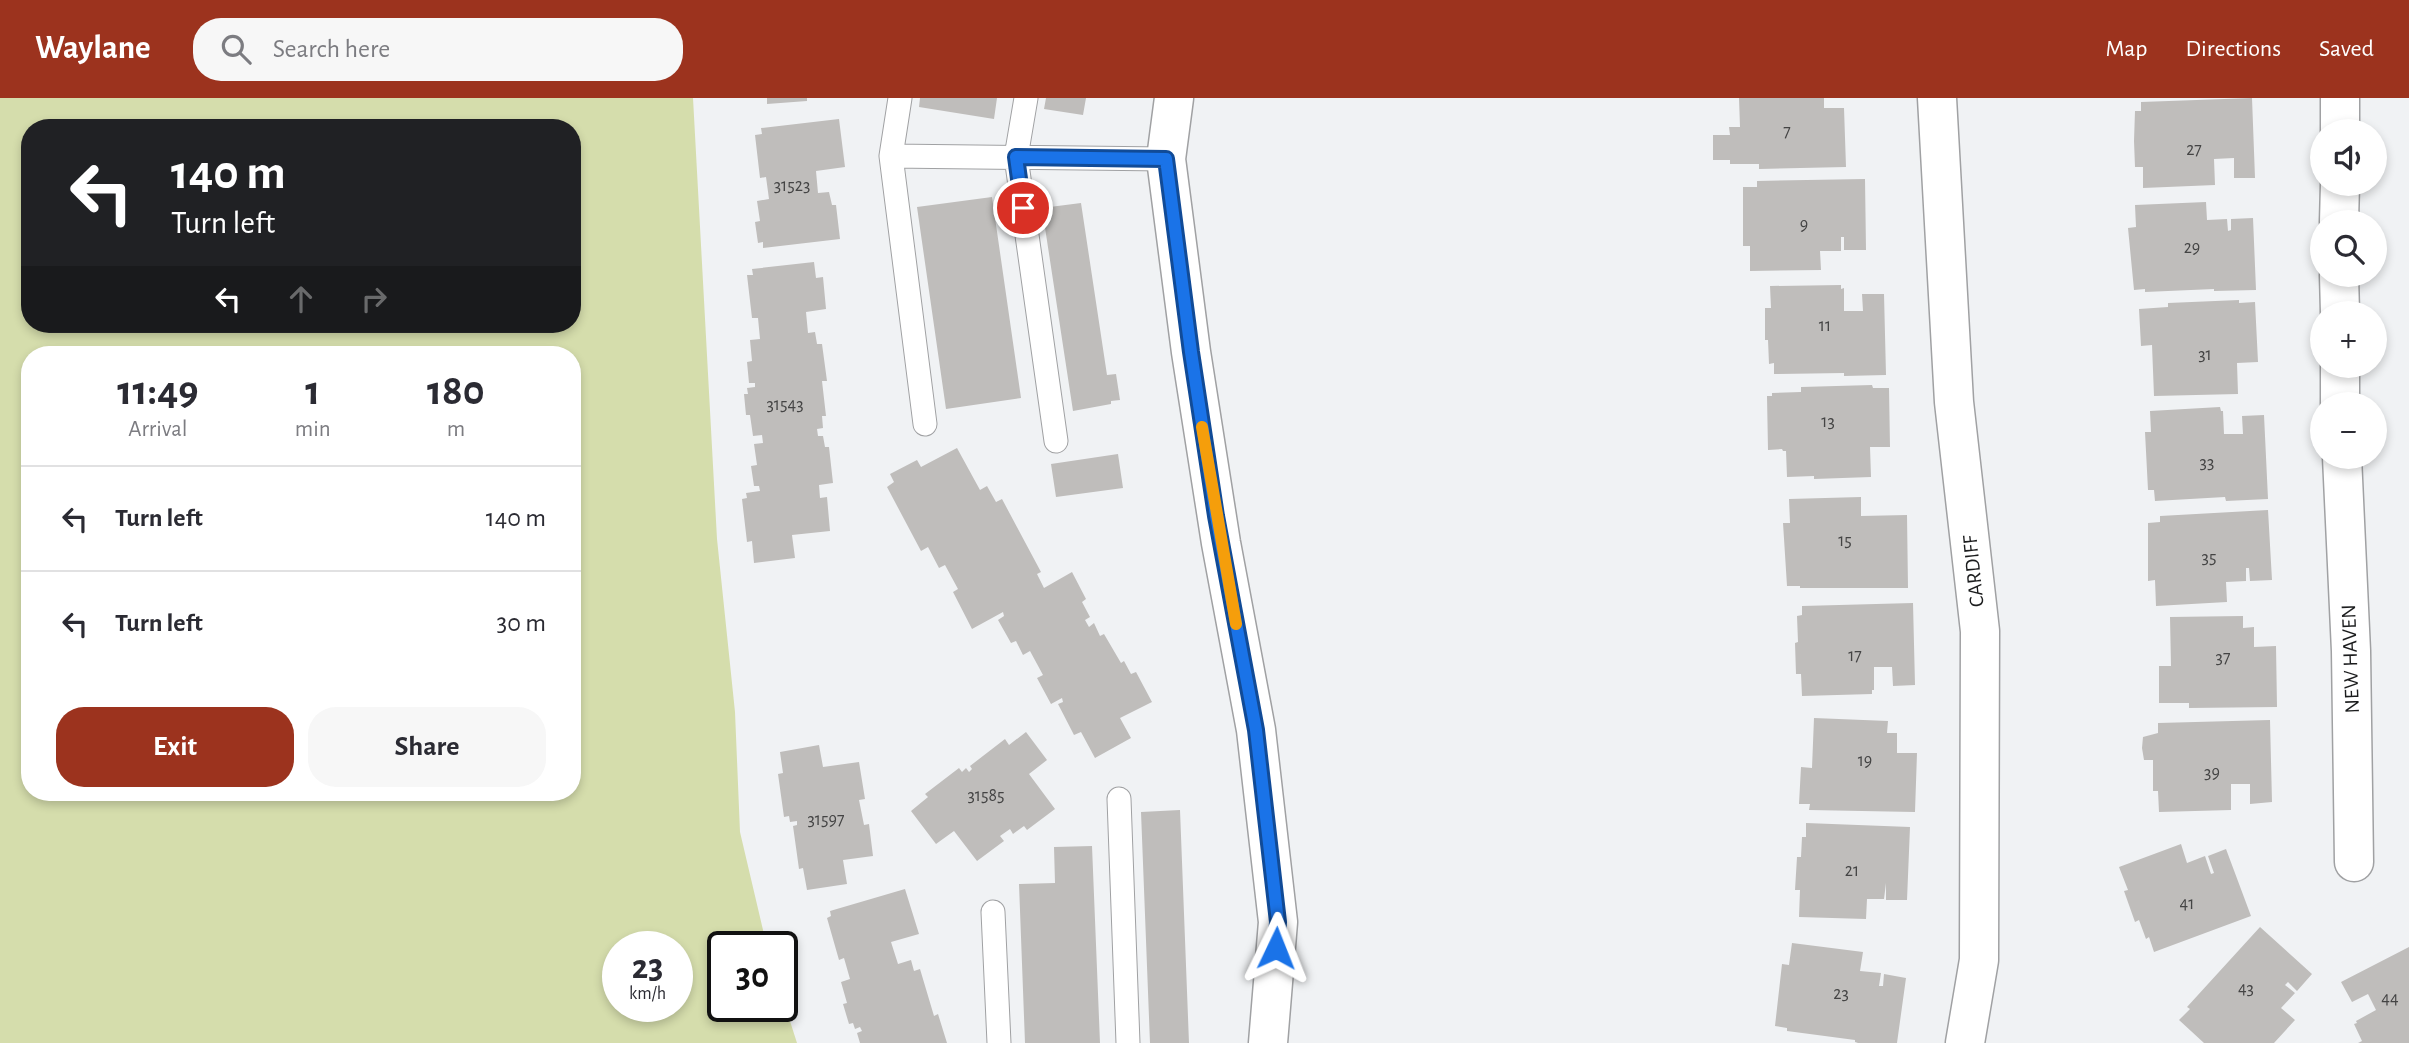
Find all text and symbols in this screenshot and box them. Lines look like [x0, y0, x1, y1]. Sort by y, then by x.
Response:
search box [193, 18, 683, 81]
icon: search [217, 30, 255, 68]
text: Waylane [35, 32, 151, 65]
text: Search here [273, 36, 390, 62]
text: Map [2105, 37, 2147, 61]
text: Directions [2185, 37, 2281, 61]
text: Saved [2319, 37, 2374, 61]
map controls [2310, 119, 2387, 469]
button: sound [2310, 119, 2387, 196]
house number: 7 [1783, 123, 1791, 141]
house number: 27 [2186, 141, 2202, 159]
icon: left [56, 147, 147, 238]
text: 140 m [171, 149, 286, 198]
house number: 31523 [774, 177, 810, 195]
pin [993, 178, 1053, 238]
icon: arrive [1004, 189, 1042, 227]
text: Turn left [171, 207, 275, 239]
button: search [2310, 210, 2387, 287]
house number: 9 [1800, 216, 1808, 234]
house number: 29 [2184, 239, 2200, 257]
icon: left [209, 280, 247, 318]
icon: ahead [282, 280, 320, 318]
icon: right [355, 280, 393, 318]
button: + [2310, 301, 2387, 378]
house number: 11 [1819, 317, 1831, 335]
house number: 31 [2198, 346, 2212, 364]
text: 11:49 [117, 370, 199, 412]
text: 1 [305, 370, 320, 412]
text: 180 [427, 370, 485, 412]
button: − [2310, 392, 2387, 469]
house number: 31543 [766, 396, 804, 414]
house number: 13 [1821, 413, 1835, 431]
text: Arrival [128, 418, 187, 441]
text: min [295, 418, 331, 441]
text: m [447, 418, 465, 441]
house number: 33 [2200, 454, 2214, 472]
icon: left [56, 500, 94, 538]
text: Turn left [115, 505, 203, 531]
text: 140 m [486, 505, 546, 531]
house number: 15 [1838, 532, 1852, 550]
street label: CARDIFF [1959, 533, 1988, 608]
house number: 35 [2202, 549, 2216, 567]
street label: NEW HAVEN [2338, 604, 2363, 714]
icon: left [56, 605, 94, 643]
text: Turn left [115, 610, 203, 636]
text: 30 m [496, 610, 546, 636]
house number: 17 [1848, 647, 1862, 665]
house number: 37 [2216, 649, 2230, 667]
button: Exit [56, 707, 294, 787]
button: Share [308, 707, 546, 787]
house number: 19 [1858, 752, 1872, 770]
house number: 39 [2204, 764, 2220, 782]
house number: 31585 [967, 787, 1005, 805]
house number: 31597 [807, 811, 845, 829]
house number: 21 [1845, 862, 1859, 880]
house number: 41 [2180, 895, 2194, 913]
position arrow [1239, 911, 1313, 985]
speed limit sign: 30 [707, 931, 798, 1022]
text: 23 [632, 950, 663, 985]
house number: 43 [2238, 980, 2254, 998]
text: km/h [629, 985, 666, 1003]
house number: 23 [1833, 985, 1849, 1003]
house number: 44 [2381, 990, 2399, 1008]

